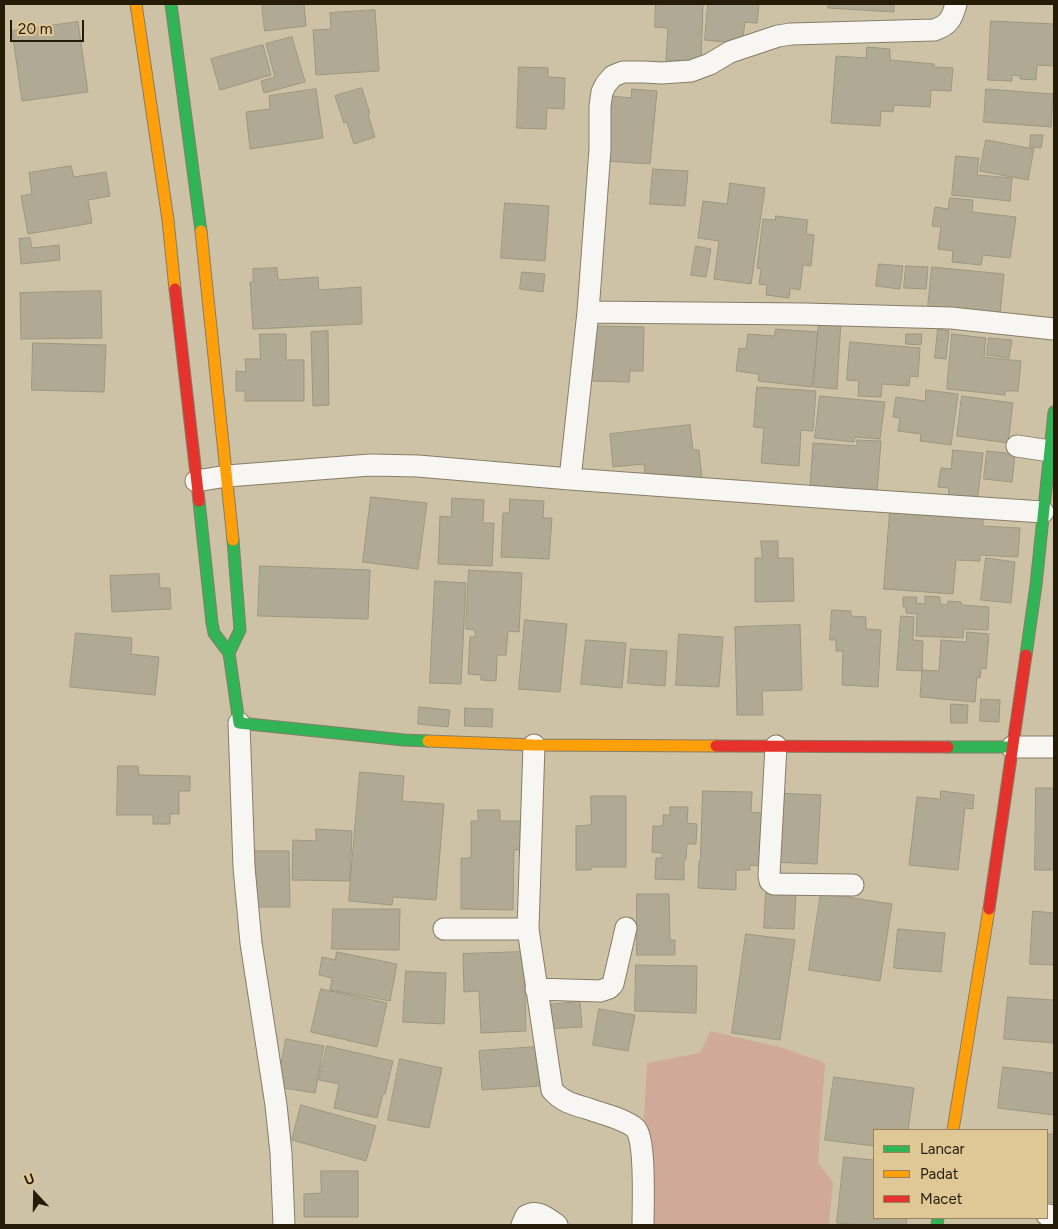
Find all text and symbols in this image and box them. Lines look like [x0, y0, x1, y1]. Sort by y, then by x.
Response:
scale bar [12, 10, 86, 42]
text: 20 m [18, 20, 52, 38]
legend [873, 1129, 1048, 1219]
text: Lancar [920, 1140, 965, 1158]
text: Padat [920, 1165, 958, 1183]
north arrow [10, 1169, 60, 1219]
text: U [22, 1170, 37, 1189]
text: Macet [920, 1190, 962, 1208]

